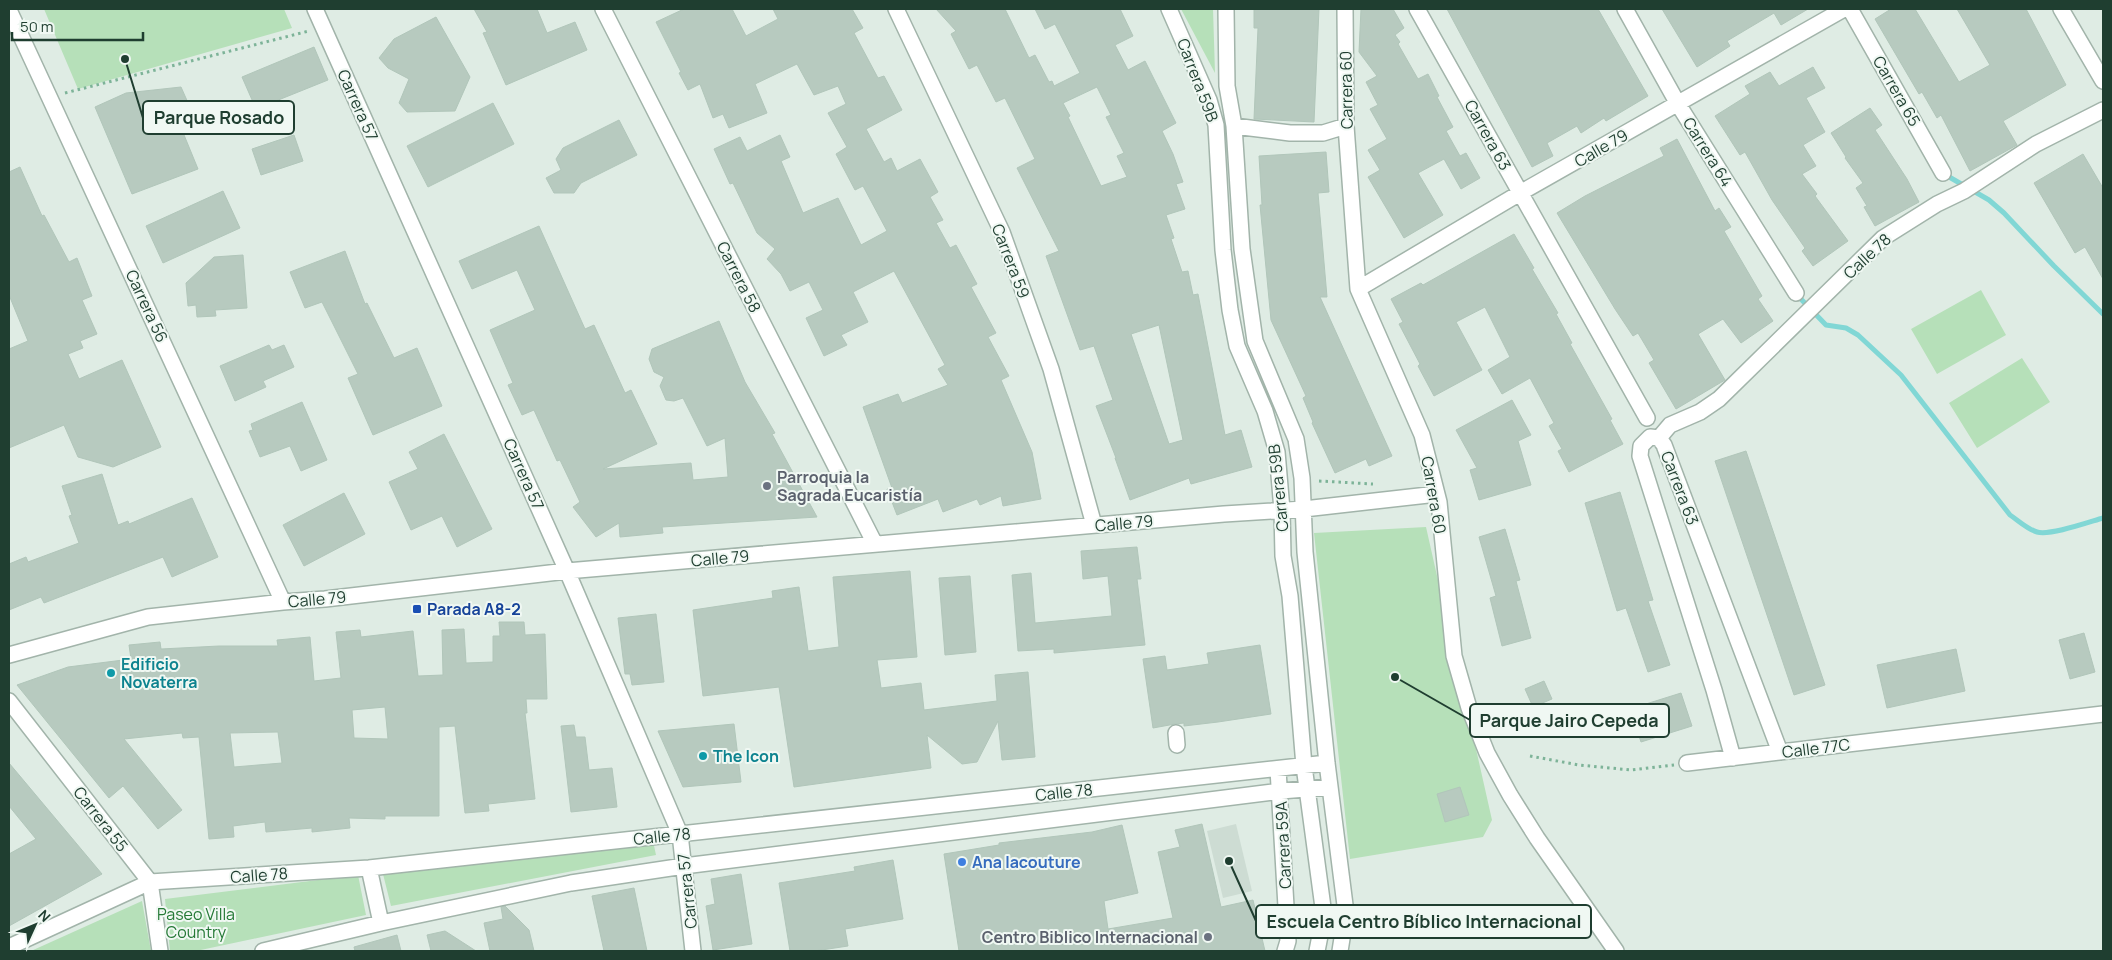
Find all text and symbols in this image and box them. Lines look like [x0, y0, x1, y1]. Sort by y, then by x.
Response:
scale bar [12, 10, 144, 42]
text: 50 m [20, 16, 54, 37]
street label: Carrera 59B [1172, 35, 1224, 125]
street label: Carrera 60 [1334, 51, 1358, 129]
street label: Carrera 65 [1868, 52, 1926, 130]
street label: Carrera 57 [333, 66, 383, 144]
street label: Carrera 63 [1460, 96, 1516, 174]
callout: Parque Rosado [143, 101, 294, 134]
text: Parque Rosado [154, 105, 284, 129]
street label: Carrera 64 [1678, 113, 1738, 191]
street label: Calle 79 [1570, 124, 1632, 172]
street label: Carrera 59 [987, 221, 1035, 301]
street label: Calle 78 [1838, 228, 1896, 284]
street label: Carrera 58 [712, 238, 766, 316]
street label: Carrera 56 [121, 266, 173, 346]
street label: Carrera 57 [499, 435, 549, 513]
street label: Carrera 59B [1262, 443, 1294, 533]
street label: Carrera 63 [1656, 448, 1704, 528]
street label: Carrera 60 [1416, 455, 1452, 535]
place label: Parroquia la Sagrada Eucaristía [777, 466, 922, 506]
marker: Parroquia la Sagrada Eucaristía [761, 480, 773, 492]
street label: Calle 79 [1094, 510, 1154, 536]
street label: Calle 79 [690, 545, 750, 571]
street label: Calle 79 [287, 586, 347, 612]
place label: Parada A8-2 [427, 598, 521, 620]
marker: Parada A8-2 [411, 603, 423, 615]
place label: Edificio Novaterra [121, 653, 198, 693]
marker: Edificio Novaterra [105, 667, 117, 679]
callout: Parque Jairo Cepeda [1470, 704, 1669, 737]
text: Parque Jairo Cepeda [1479, 708, 1659, 732]
street label: Calle 77C [1781, 733, 1851, 763]
place label: The Icon [713, 745, 779, 767]
marker: The Icon [697, 750, 709, 762]
street label: Calle 78 [1034, 778, 1094, 806]
street label: Carrera 55 [69, 782, 133, 856]
street label: Carrera 59A [1270, 801, 1296, 889]
street label: Calle 78 [632, 822, 692, 850]
place label: Ana lacouture [972, 851, 1081, 873]
street label: Carrera 57 [672, 852, 702, 930]
marker: Ana lacouture [956, 856, 968, 868]
street label: Calle 78 [229, 862, 289, 888]
north arrow [10, 900, 60, 950]
park label: Paseo Villa Country [157, 903, 235, 943]
text: N [34, 905, 55, 926]
callout: Escuela Centro Bíblico Internacional [1256, 905, 1591, 938]
text: Escuela Centro Bíblico Internacional [1267, 909, 1581, 933]
place label: Centro Biblico Internacional [982, 926, 1198, 948]
marker: Centro Biblico Internacional [1202, 931, 1214, 943]

